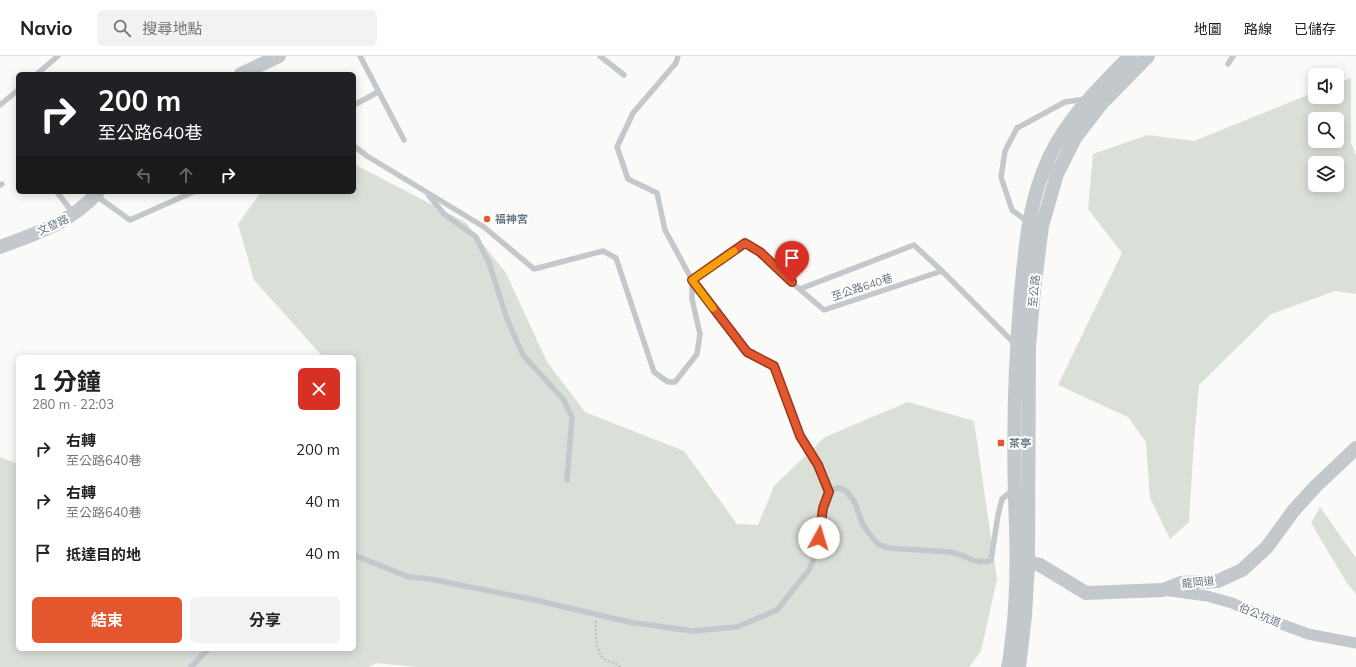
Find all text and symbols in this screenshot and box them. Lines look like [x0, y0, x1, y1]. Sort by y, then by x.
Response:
search box [97, 10, 377, 46]
text: Navio [20, 16, 73, 40]
icon: search [111, 17, 133, 39]
text: 搜尋地點 [143, 19, 203, 38]
text: 地圖 [1194, 20, 1222, 38]
text: 路線 [1244, 20, 1272, 38]
text: 已儲存 [1294, 20, 1336, 38]
map controls [1308, 68, 1344, 192]
button: sound [1308, 68, 1344, 104]
text: 200 m [98, 83, 181, 118]
icon: right [32, 88, 84, 140]
button: search [1308, 112, 1344, 148]
text: 至公路640巷 [98, 121, 202, 144]
button: layers [1308, 156, 1344, 192]
icon: left [133, 164, 155, 186]
icon: ahead [175, 164, 197, 186]
icon: right [217, 164, 239, 186]
street label: 文發路 [35, 212, 71, 238]
place label: 福神宮 [495, 212, 528, 226]
marker: 福神宮 [482, 214, 492, 224]
pin [775, 241, 809, 282]
icon: arrive [781, 247, 803, 269]
street label: 至公路640巷 [829, 270, 895, 304]
street label: 至公路 [1025, 274, 1043, 308]
text: 1 分鐘 [32, 366, 101, 396]
button: close [298, 368, 340, 410]
text: 280 m · 22:03 [32, 396, 114, 412]
text: 右轉 [66, 431, 96, 450]
place label: 茶亭 [1009, 436, 1031, 450]
icon: right [32, 438, 54, 460]
marker: 茶亭 [996, 438, 1006, 448]
text: 200 m [296, 440, 340, 459]
text: 至公路640巷 [66, 452, 141, 468]
text: 右轉 [66, 483, 96, 502]
icon: right [32, 490, 54, 512]
text: 40 m [305, 492, 340, 511]
text: 至公路640巷 [66, 504, 141, 520]
position arrow [798, 517, 840, 559]
icon: arrive [32, 542, 54, 564]
text: 40 m [305, 544, 340, 563]
text: 抵達目的地 [66, 545, 141, 564]
street label: 龍岡道 [1181, 573, 1215, 591]
button: 結束 [32, 597, 182, 643]
button: 分享 [190, 597, 340, 643]
street label: 伯公坑道 [1237, 600, 1283, 630]

